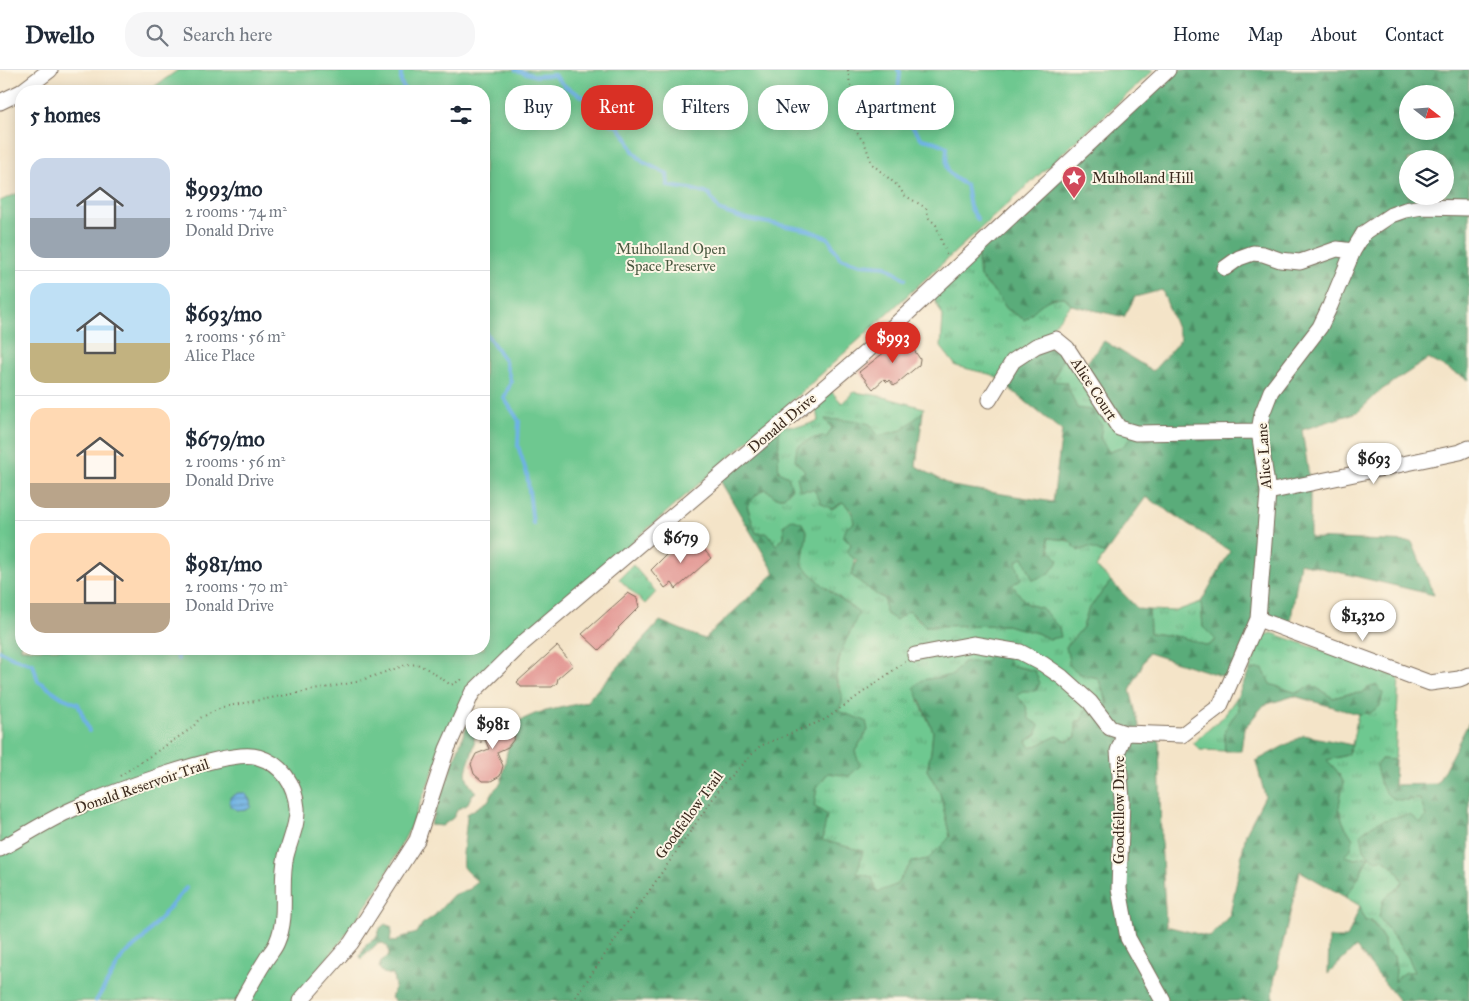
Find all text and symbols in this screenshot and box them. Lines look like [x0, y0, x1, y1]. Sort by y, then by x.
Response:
search box [125, 12, 475, 57]
text: Dwello [25, 20, 95, 50]
icon: search [143, 21, 171, 49]
text: Search here [183, 23, 273, 46]
text: Home [1173, 24, 1220, 46]
text: Map [1248, 24, 1283, 46]
text: About [1311, 24, 1357, 46]
text: Contact [1385, 24, 1444, 46]
chip: Buy [505, 85, 571, 130]
chip: Rent [581, 85, 653, 130]
chip: Filters [663, 85, 748, 130]
chip: New [758, 85, 828, 130]
chip: Apartment [838, 85, 954, 130]
north arrow [1399, 85, 1454, 140]
map controls [1399, 85, 1454, 205]
icon: filters [447, 101, 475, 129]
text: 5 homes [30, 102, 101, 128]
button: layers [1399, 150, 1454, 205]
place icon: Mulholland Hill [1061, 165, 1087, 199]
place label: Mulholland Hill [1092, 169, 1195, 187]
text: $993/mo [185, 176, 263, 202]
icon: home [70, 178, 130, 238]
text: 2 rooms · 74 m² [185, 202, 287, 221]
text: Donald Drive [185, 221, 274, 240]
park label: Mulholland Open Space Preserve [616, 240, 726, 275]
text: $693/mo [185, 301, 262, 327]
icon: home [70, 303, 130, 363]
pin: $993 [863, 322, 923, 364]
text: 2 rooms · 56 m² [185, 327, 285, 346]
text: $993 [876, 328, 910, 347]
text: Alice Place [185, 346, 255, 365]
street label: Alice Court [1067, 354, 1121, 424]
street label: Donald Drive [744, 389, 820, 457]
street label: Alice Lane [1253, 423, 1275, 490]
text: $679/mo [185, 426, 265, 452]
icon: home [70, 428, 130, 488]
pin: $693 [1344, 442, 1404, 485]
text: $693 [1358, 449, 1390, 468]
text: 2 rooms · 56 m² [185, 452, 285, 471]
text: Donald Drive [185, 471, 274, 490]
pin: $679 [651, 522, 711, 564]
text: $679 [664, 528, 698, 547]
text: $981/mo [185, 551, 262, 577]
icon: home [70, 553, 130, 613]
text: 2 rooms · 70 m² [185, 577, 288, 596]
text: Donald Drive [185, 596, 274, 615]
pin: $1,320 [1322, 600, 1404, 642]
text: $1,320 [1341, 606, 1385, 625]
pin: $981 [463, 708, 523, 750]
text: $981 [476, 714, 510, 733]
street label: Donald Reservoir Trail [73, 754, 212, 817]
street label: Goodfellow Drive [1110, 756, 1128, 864]
street label: Goodfellow Trail [651, 767, 727, 862]

